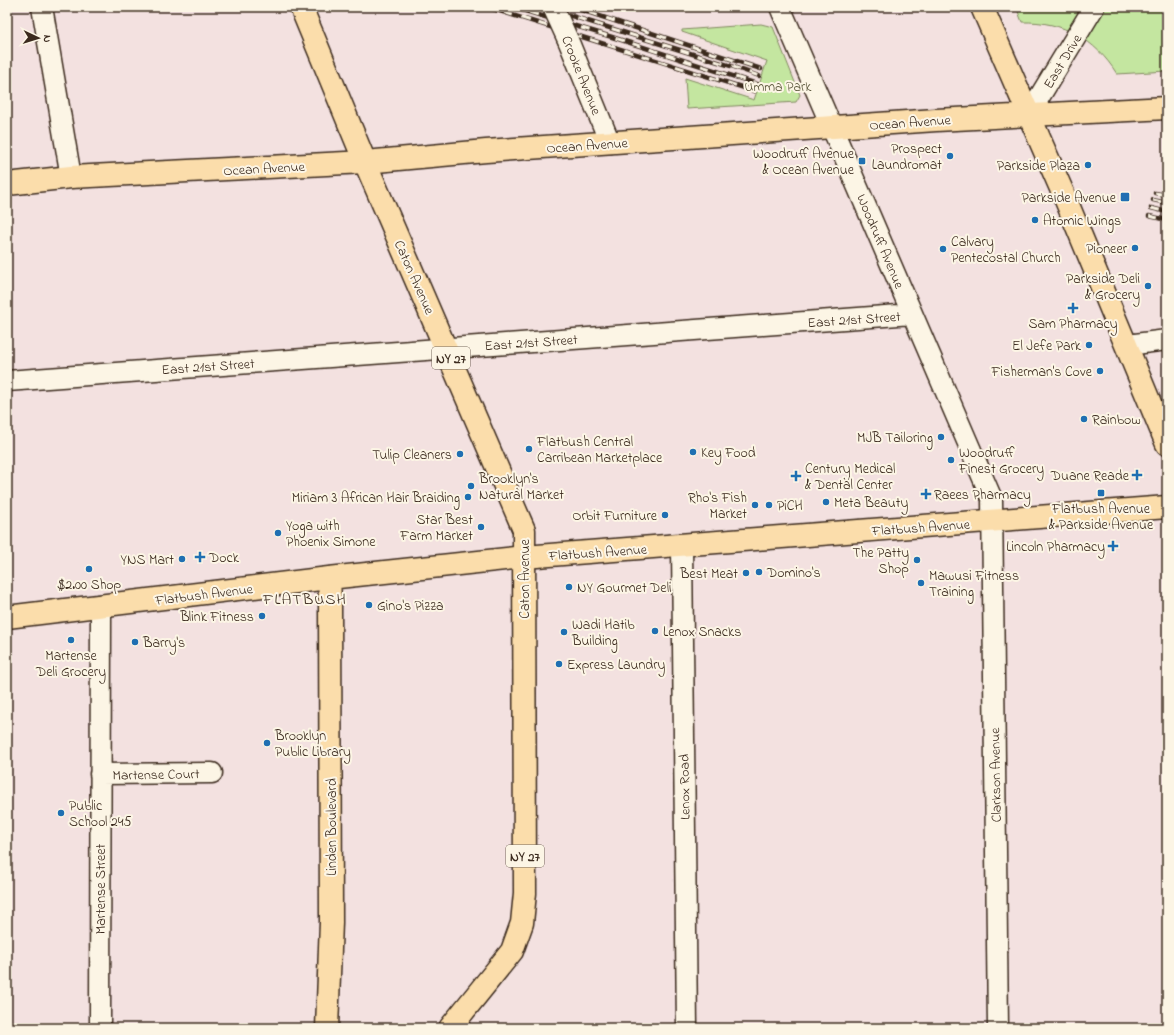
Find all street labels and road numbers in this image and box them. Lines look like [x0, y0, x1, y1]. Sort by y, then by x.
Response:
street label: East Drive [1039, 30, 1088, 93]
street label: Crooke Avenue [555, 33, 606, 119]
street label: Ocean Avenue [869, 110, 952, 137]
street label: Ocean Avenue [546, 133, 629, 160]
street label: Ocean Avenue [223, 157, 306, 182]
street label: Woodruff Avenue [850, 191, 909, 293]
street label: Caton Avenue [388, 237, 440, 319]
street label: East 21st Street [807, 307, 902, 334]
street label: East 21st Street [484, 330, 579, 357]
road number: NY 27 [432, 347, 470, 369]
street label: East 21st Street [161, 354, 256, 381]
street label: Flatbush Avenue [870, 515, 972, 542]
street label: Caton Avenue [515, 539, 536, 619]
street label: Flatbush Avenue [547, 540, 649, 567]
street label: Flatbush Avenue [153, 579, 255, 612]
street label: Clarkson Avenue [985, 727, 1008, 823]
street label: Lenox Road [674, 754, 697, 820]
street label: Martense Court [112, 764, 200, 787]
street label: Linden Boulevard [322, 778, 343, 876]
street label: Martense Street [91, 843, 112, 934]
road number: NY 27 [506, 845, 544, 867]

